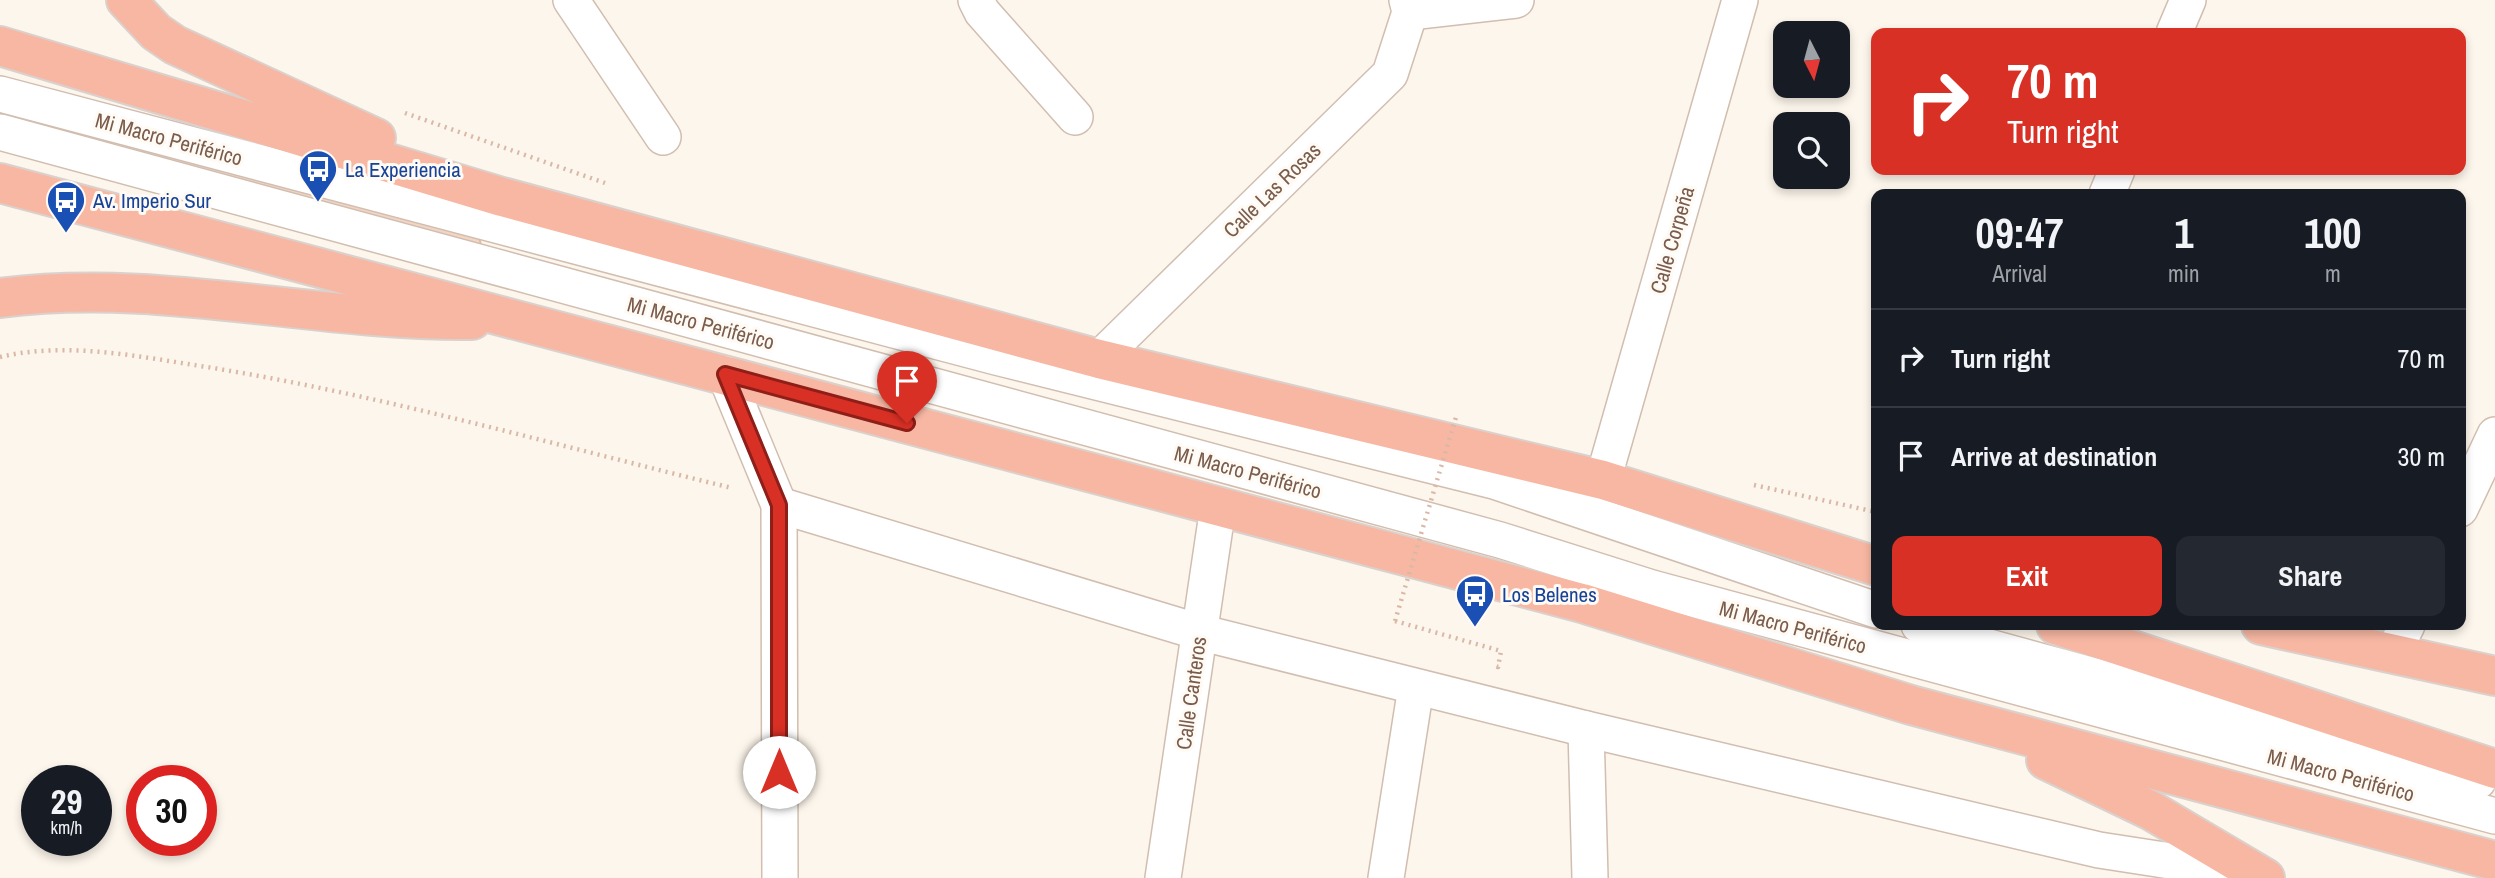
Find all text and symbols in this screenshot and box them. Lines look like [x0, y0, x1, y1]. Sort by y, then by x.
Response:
north arrow [1773, 21, 1850, 98]
map controls [1773, 21, 1850, 189]
text: 70 m [2007, 47, 2099, 113]
icon: right [1892, 56, 1983, 147]
street label: Mi Macro Periférico [92, 105, 246, 173]
text: Turn right [2007, 110, 2119, 153]
button: search [1773, 112, 1850, 189]
street label: Calle Las Rosas [1217, 136, 1327, 244]
bus stop icon: La Experiencia [297, 148, 339, 203]
place label: La Experiencia [345, 155, 461, 184]
bus stop icon: Av. Imperio Sur [45, 179, 87, 234]
street label: Calle Corpeña [1643, 183, 1701, 297]
place label: Av. Imperio Sur [92, 186, 211, 215]
text: 09:47 [1976, 205, 2064, 261]
text: 1 [2174, 205, 2193, 261]
text: 100 [2304, 205, 2362, 261]
text: Arrival [1992, 258, 2047, 289]
text: min [2168, 258, 2200, 289]
text: m [2325, 258, 2341, 289]
street label: Mi Macro Periférico [624, 289, 778, 357]
icon: right [1892, 339, 1930, 377]
text: Turn right [1951, 341, 2050, 376]
text: 70 m [2398, 341, 2445, 376]
pin [877, 351, 937, 423]
icon: arrive [888, 362, 926, 400]
icon: arrive [1892, 437, 1930, 475]
street label: Mi Macro Periférico [1171, 438, 1325, 506]
text: Arrive at destination [1951, 439, 2157, 474]
text: 30 m [2398, 439, 2445, 474]
button: Exit [1892, 536, 2162, 616]
button: Share [2176, 536, 2445, 616]
bus stop icon: Los Belenes [1454, 573, 1496, 628]
place label: Los Belenes [1502, 580, 1597, 609]
street label: Mi Macro Periférico [1716, 593, 1870, 661]
street label: Calle Canteros [1169, 635, 1213, 751]
position arrow [742, 735, 816, 809]
street label: Mi Macro Periférico [2264, 741, 2418, 809]
speed limit sign: 30 [126, 765, 217, 856]
text: 29 [51, 778, 82, 825]
text: km/h [51, 815, 83, 840]

